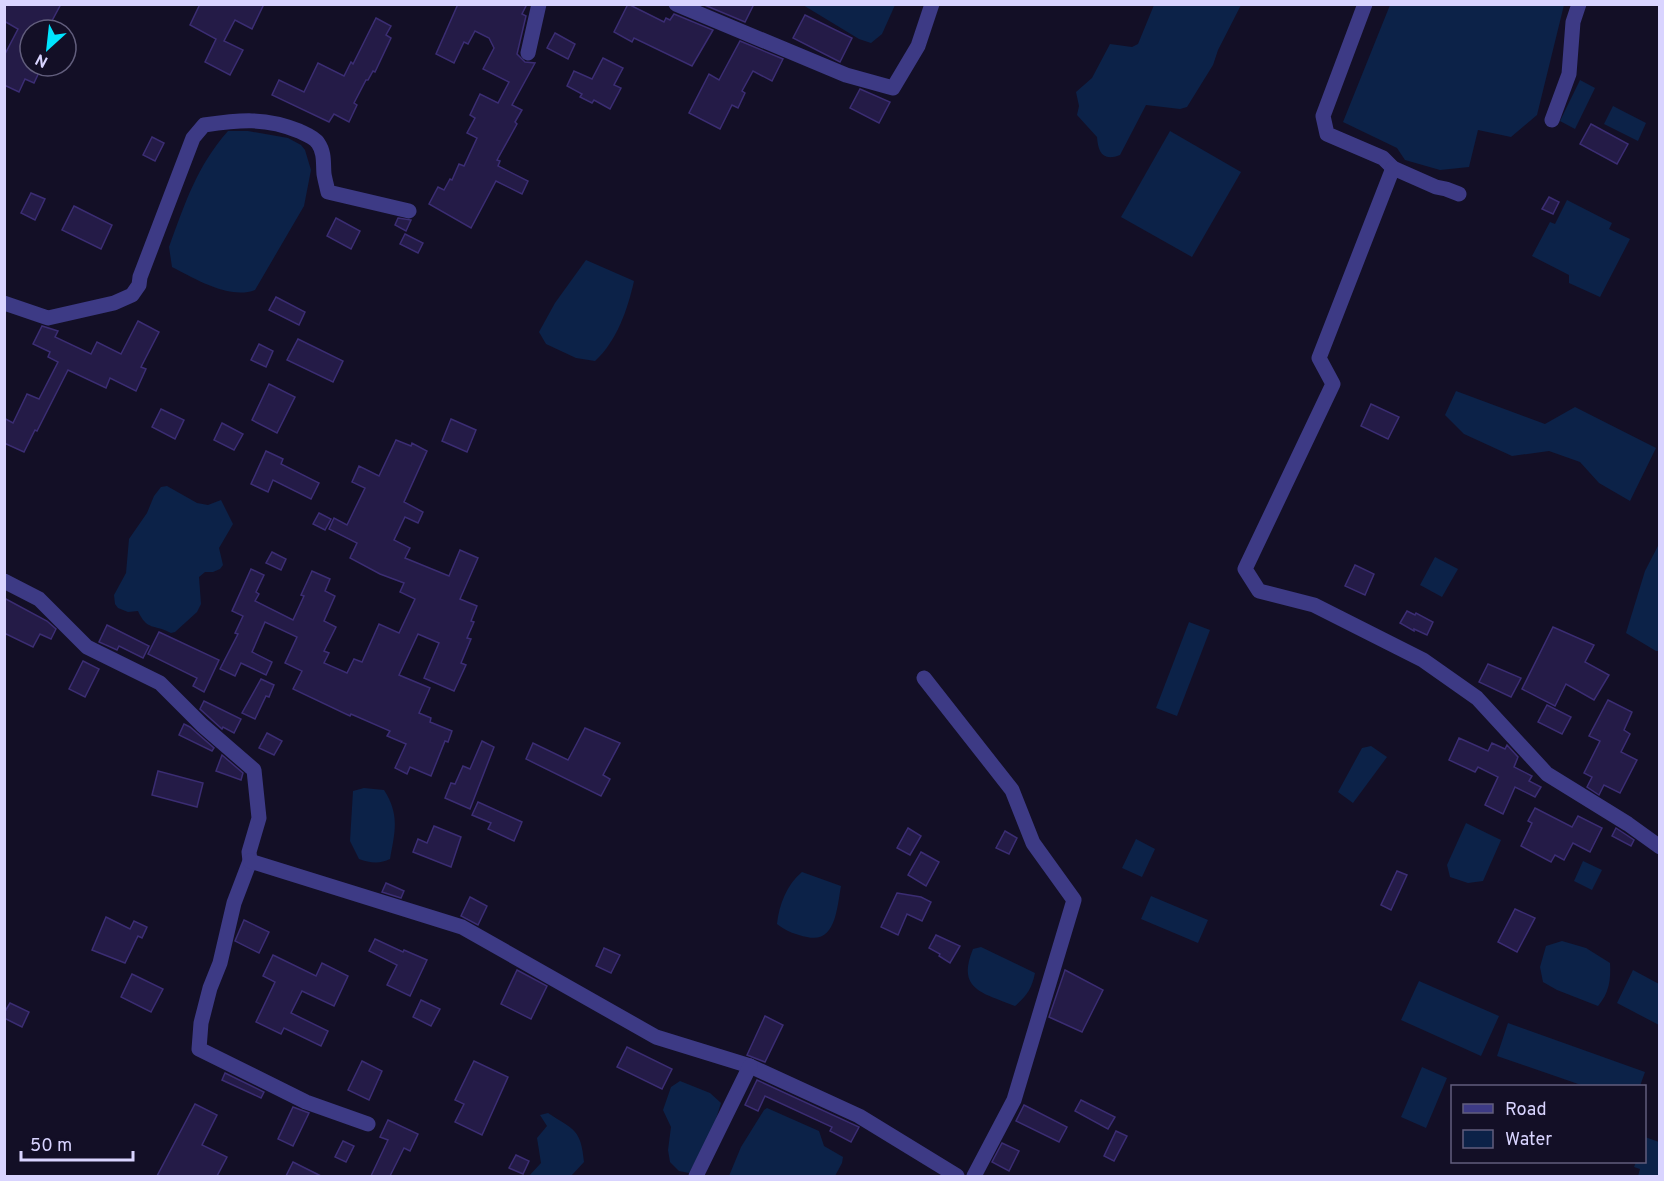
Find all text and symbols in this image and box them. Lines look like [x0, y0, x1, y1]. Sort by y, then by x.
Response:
north arrow [18, 18, 78, 78]
text: N [32, 48, 52, 71]
legend [1451, 1085, 1646, 1163]
text: Road [1505, 1099, 1547, 1122]
scale bar [21, 1124, 134, 1162]
text: Water [1505, 1129, 1552, 1152]
text: 50 m [30, 1135, 72, 1158]

